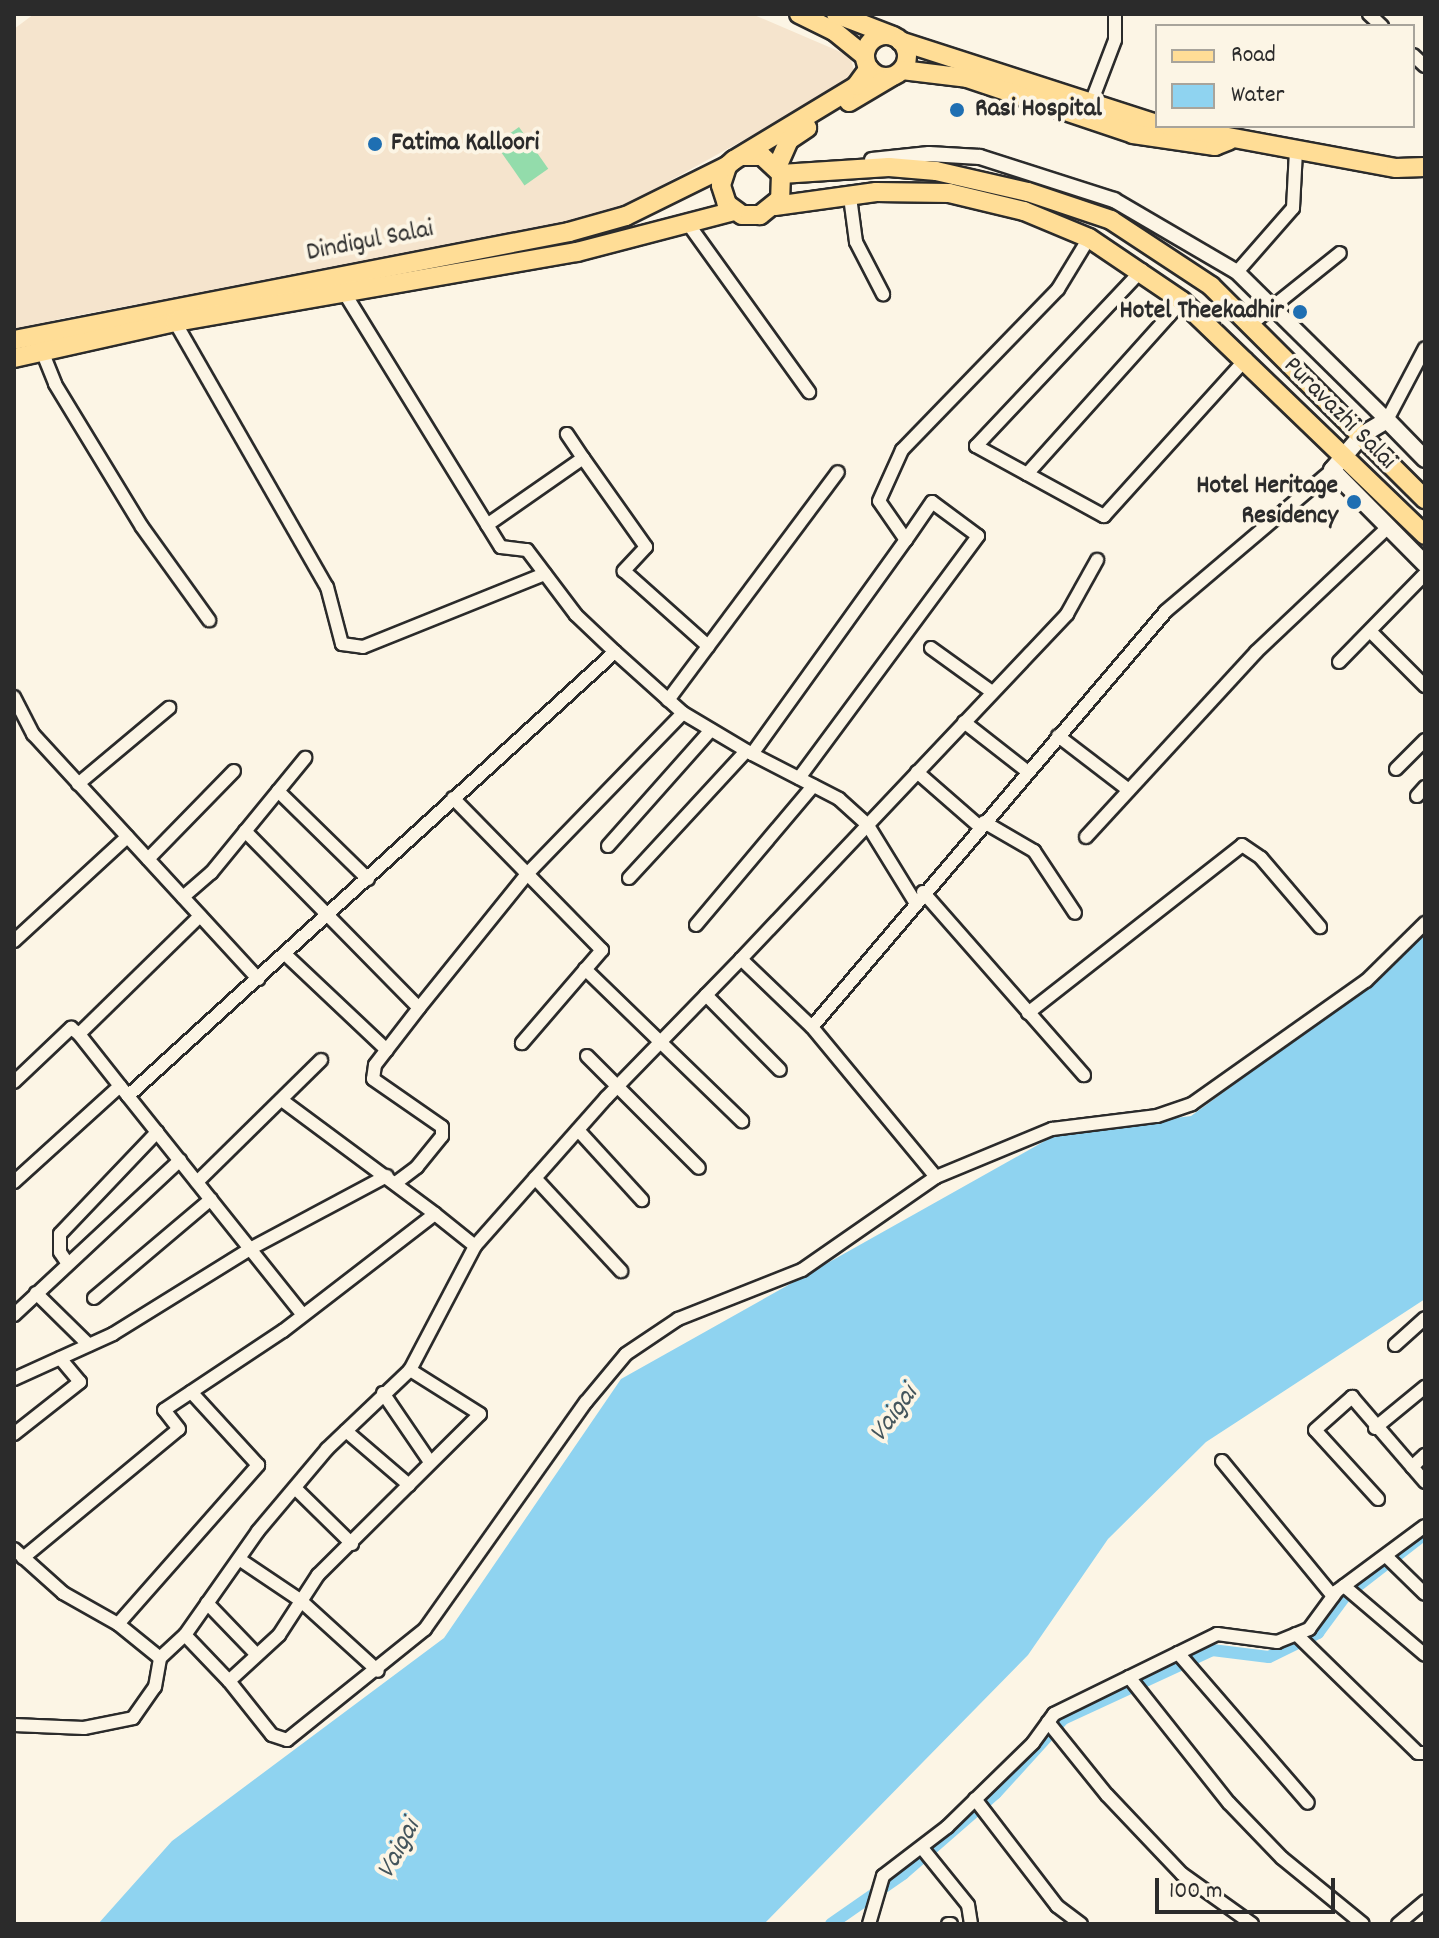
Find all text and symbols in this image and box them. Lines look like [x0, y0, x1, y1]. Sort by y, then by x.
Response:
legend [1155, 24, 1415, 128]
text: Road [1231, 39, 1276, 73]
text: Water [1231, 79, 1284, 113]
place label: Rasi Hospital [975, 94, 1102, 126]
marker: Rasi Hospital [946, 99, 968, 121]
place label: Fatima Kalloori [391, 128, 539, 160]
marker: Fatima Kalloori [366, 135, 384, 153]
street label: Dindigul Salai [304, 214, 436, 270]
place label: Hotel Theekadhir [1119, 296, 1284, 328]
marker: Hotel Theekadhir [1291, 303, 1309, 321]
street label: Puravazhi Salai [1276, 351, 1402, 477]
place label: Hotel Heritage Residency [1196, 471, 1338, 532]
marker: Hotel Heritage Residency [1345, 493, 1363, 511]
water label: Vaigai [863, 1380, 927, 1450]
water label: Vaigai [371, 1815, 429, 1885]
scale bar [1159, 1862, 1339, 1912]
text: 100 m [1169, 1875, 1222, 1909]

